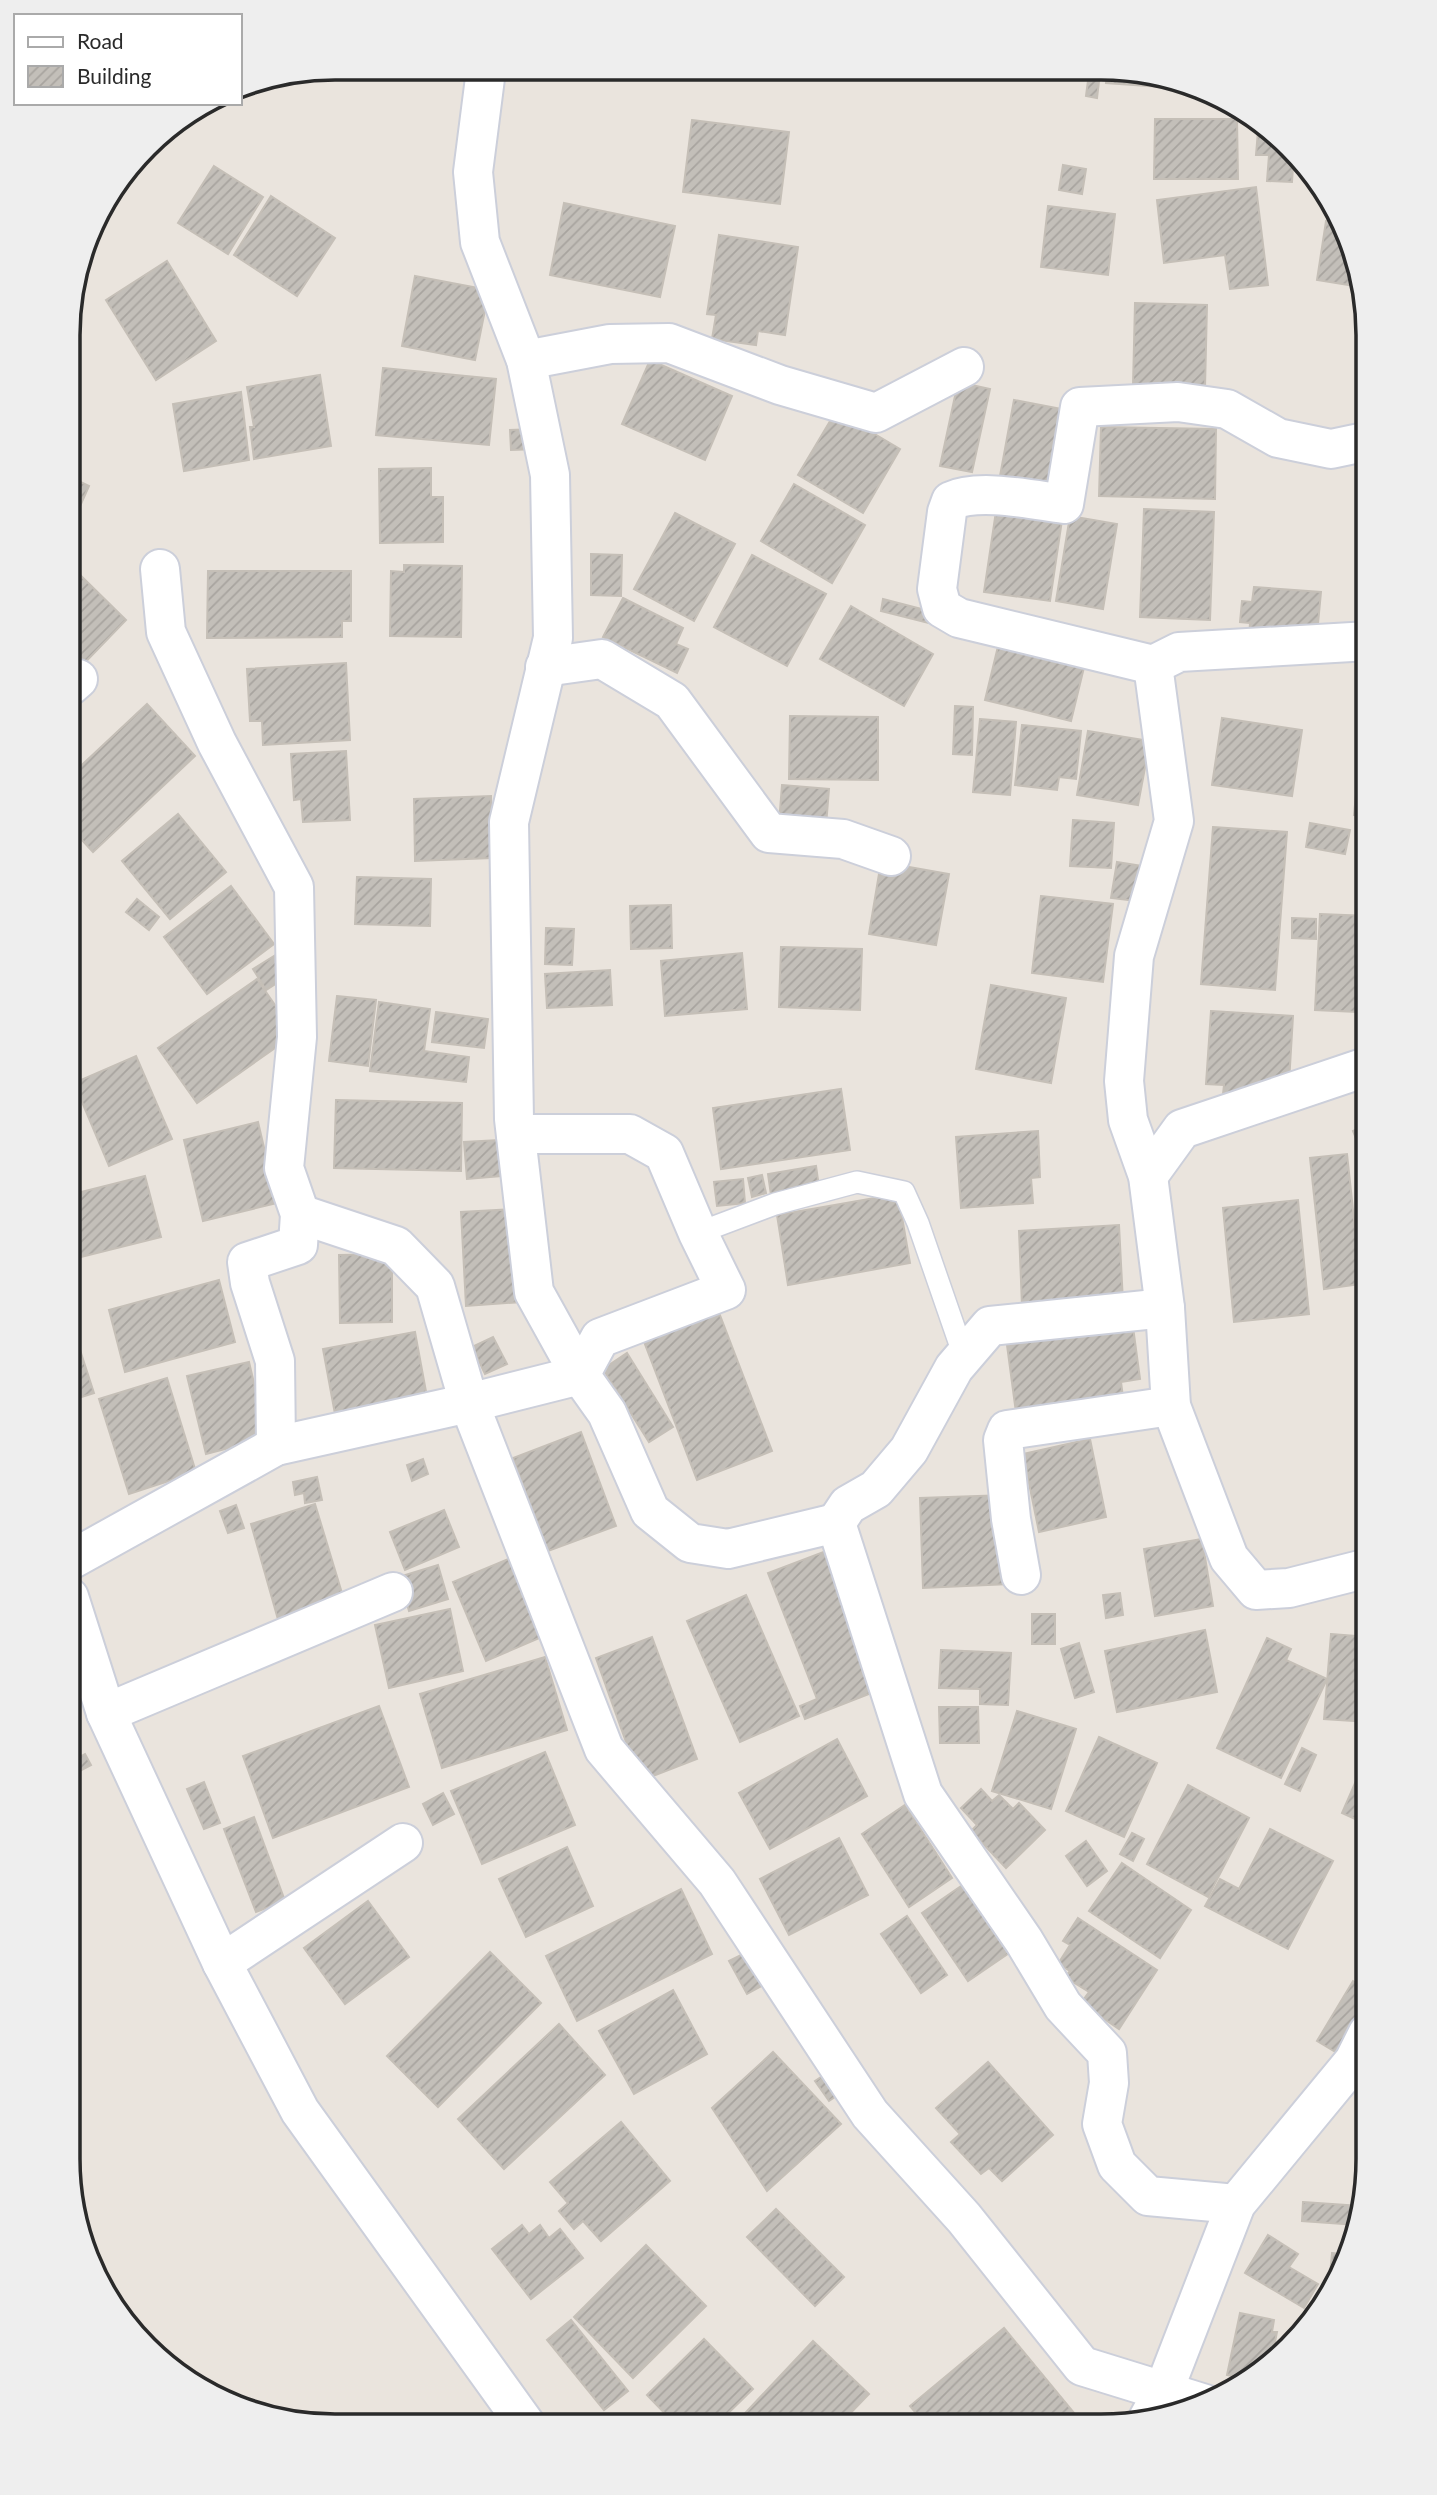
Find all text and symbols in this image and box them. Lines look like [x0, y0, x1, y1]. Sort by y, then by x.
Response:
legend [14, 14, 242, 105]
text: Road [77, 28, 124, 53]
text: Building [77, 63, 152, 88]

